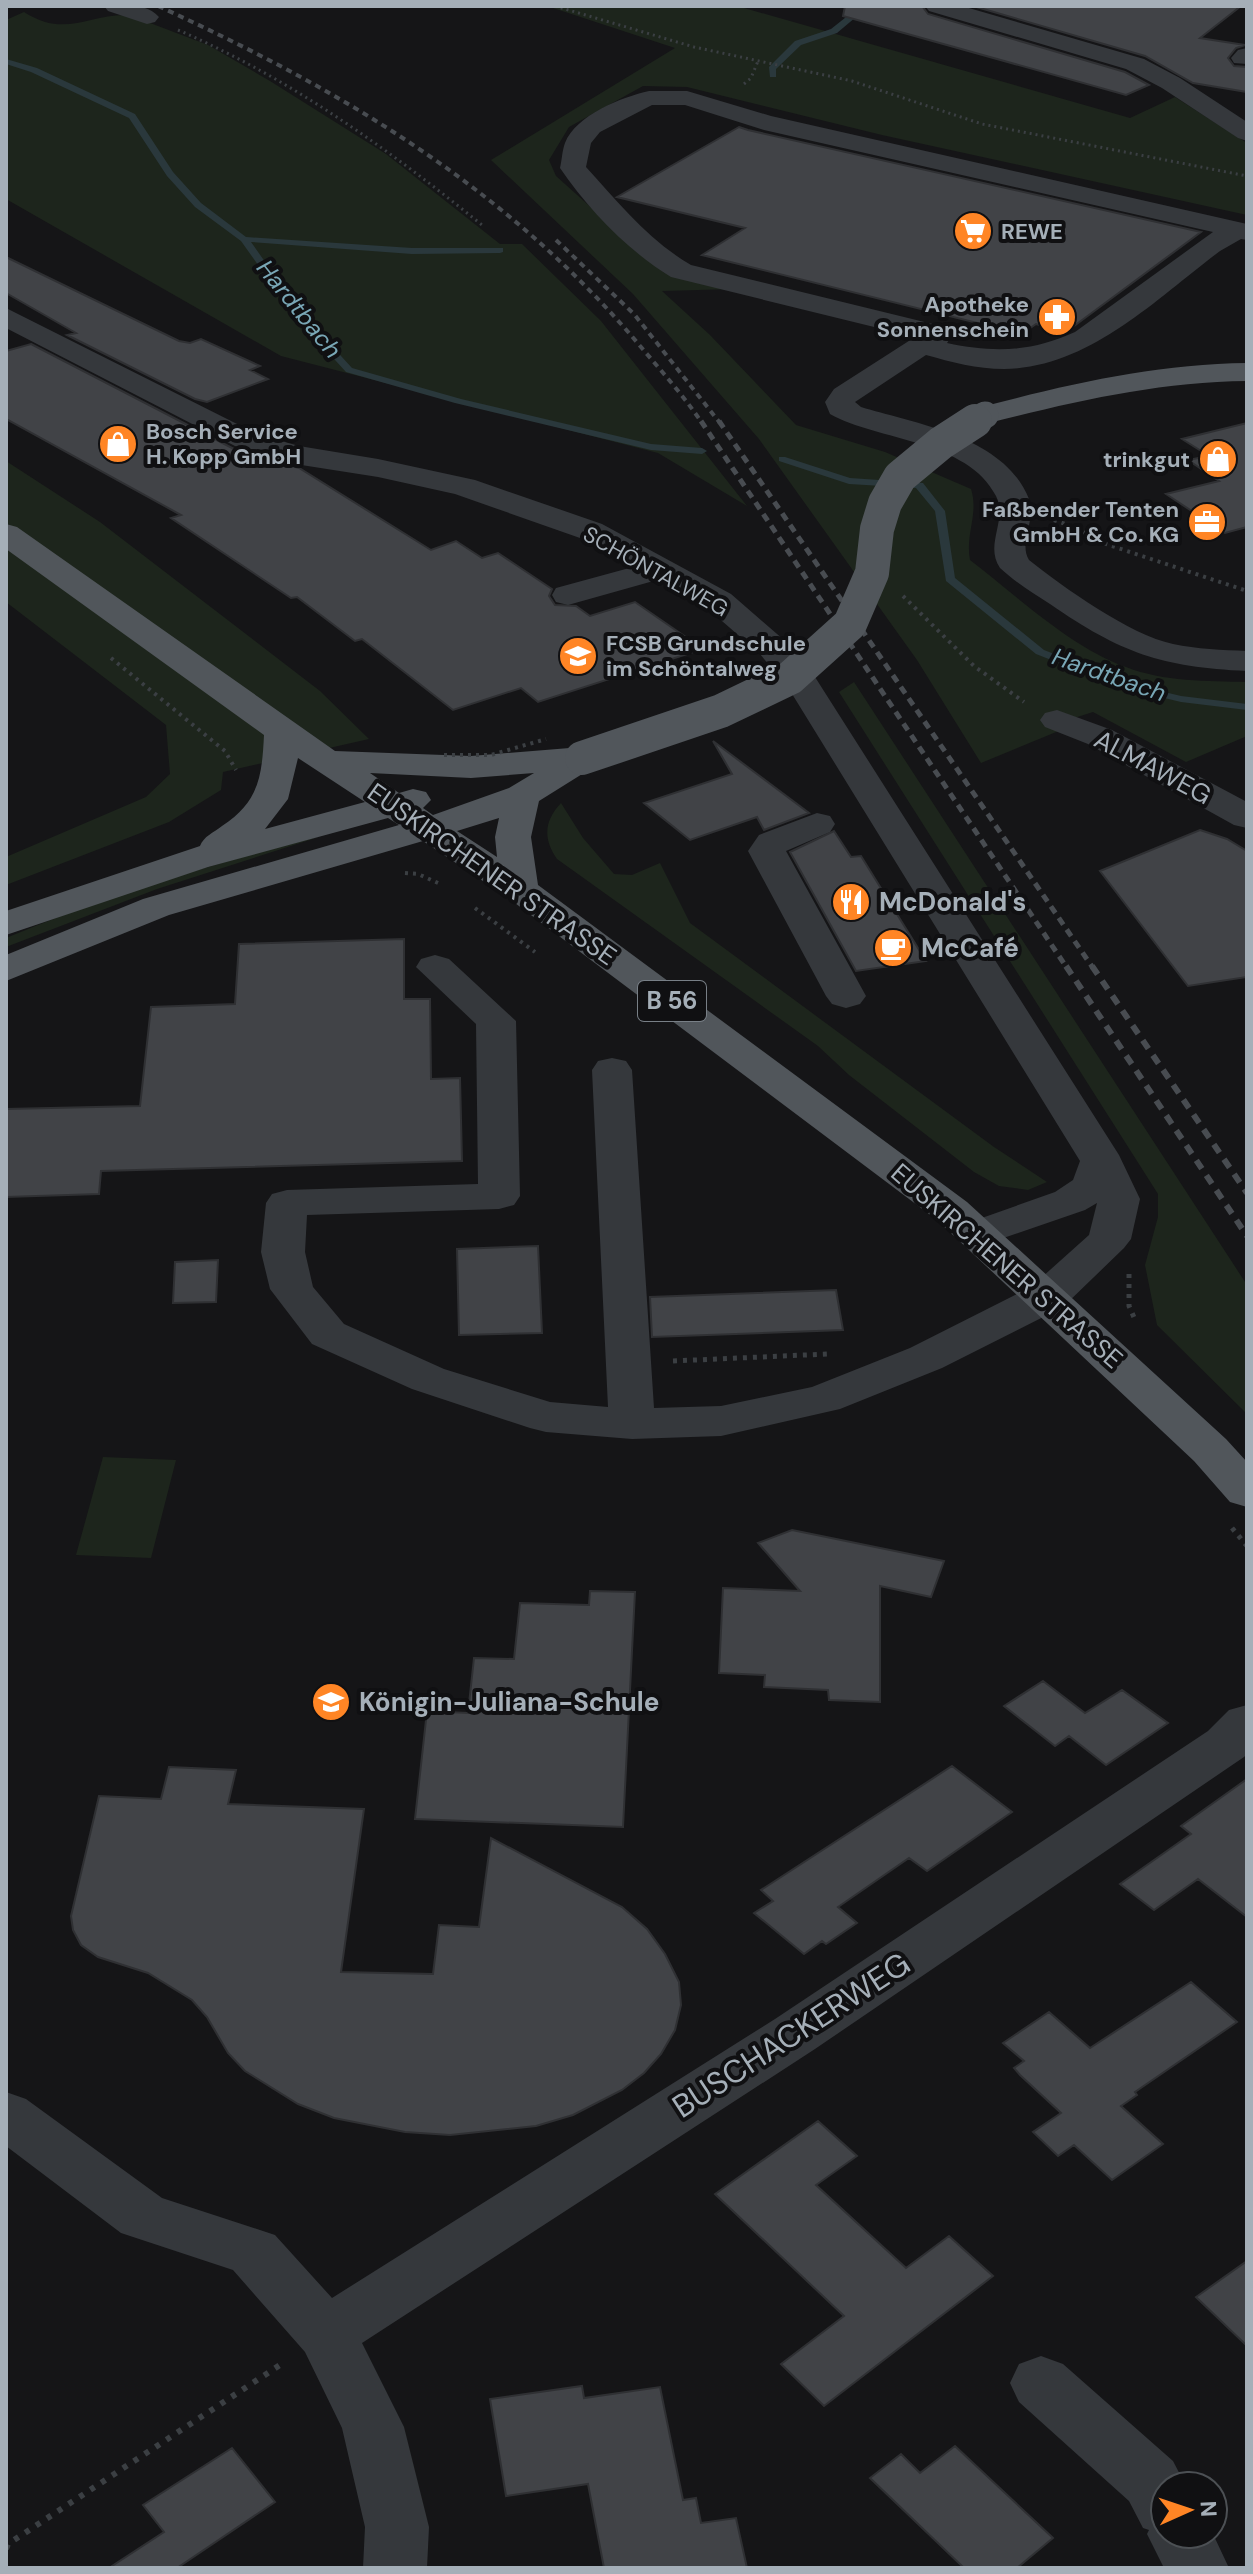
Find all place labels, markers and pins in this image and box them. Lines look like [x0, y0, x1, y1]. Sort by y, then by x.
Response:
supermarket icon: REWE [952, 210, 994, 252]
place label: REWE [1001, 217, 1063, 246]
place label: Apotheke Sonnenschein [877, 290, 1029, 344]
pharmacy icon: Apotheke Sonnenschein [1036, 296, 1078, 338]
place label: Bosch Service H. Kopp GmbH [146, 417, 301, 471]
shop icon: Bosch Service H. Kopp GmbH [97, 423, 139, 465]
shop icon: trinkgut [1197, 438, 1239, 480]
place label: trinkgut [1103, 445, 1190, 474]
place label: Faßbender Tenten GmbH & Co. KG [982, 495, 1179, 549]
office icon: Faßbender Tenten GmbH & Co. KG [1186, 501, 1228, 543]
place label: FCSB Grundschule im Schöntalweg [606, 629, 806, 683]
school or university icon: FCSB Grundschule im Schöntalweg [557, 635, 599, 677]
restaurant icon: McDonald's [830, 881, 872, 923]
place label: McDonald's [879, 885, 1026, 919]
cafe icon: McCafé [872, 927, 914, 969]
place label: McCafé [921, 931, 1019, 965]
school or university icon: Königin-Juliana-Schule [310, 1681, 352, 1723]
place label: Königin-Juliana-Schule [359, 1685, 659, 1719]

